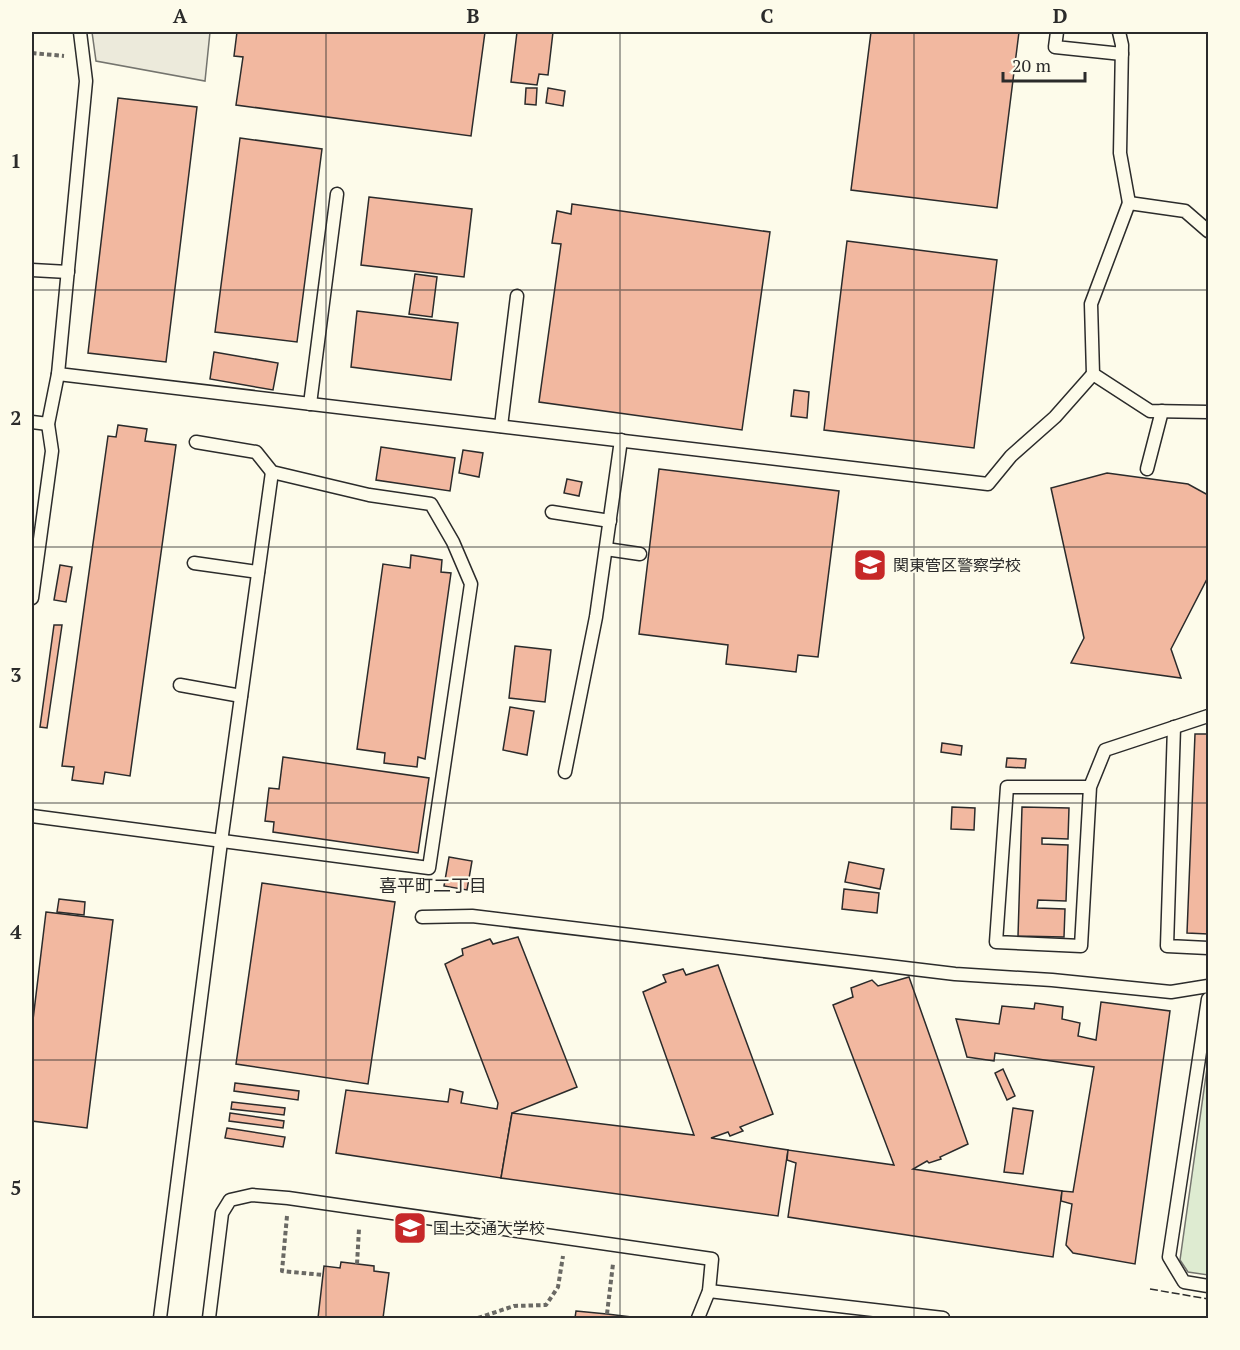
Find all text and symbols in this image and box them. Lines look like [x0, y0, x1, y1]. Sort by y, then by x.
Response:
text: A [173, 2, 188, 29]
text: B [467, 2, 480, 29]
text: C [760, 2, 774, 29]
text: D [1053, 2, 1067, 29]
scale bar [1003, 45, 1086, 83]
text: 20 m [1012, 53, 1052, 77]
text: 1 [10, 147, 22, 174]
text: 2 [10, 404, 22, 431]
school or university icon: 関東管区警察学校 [852, 547, 888, 583]
place label: 関東管区警察学校 [893, 554, 1021, 576]
text: 3 [10, 661, 22, 688]
district label: 喜平町二丁目 [379, 873, 487, 897]
text: 4 [10, 918, 22, 945]
text: 5 [10, 1174, 22, 1201]
school or university icon: 国土交通大学校 [392, 1210, 428, 1246]
place label: 国土交通大学校 [433, 1217, 545, 1239]

